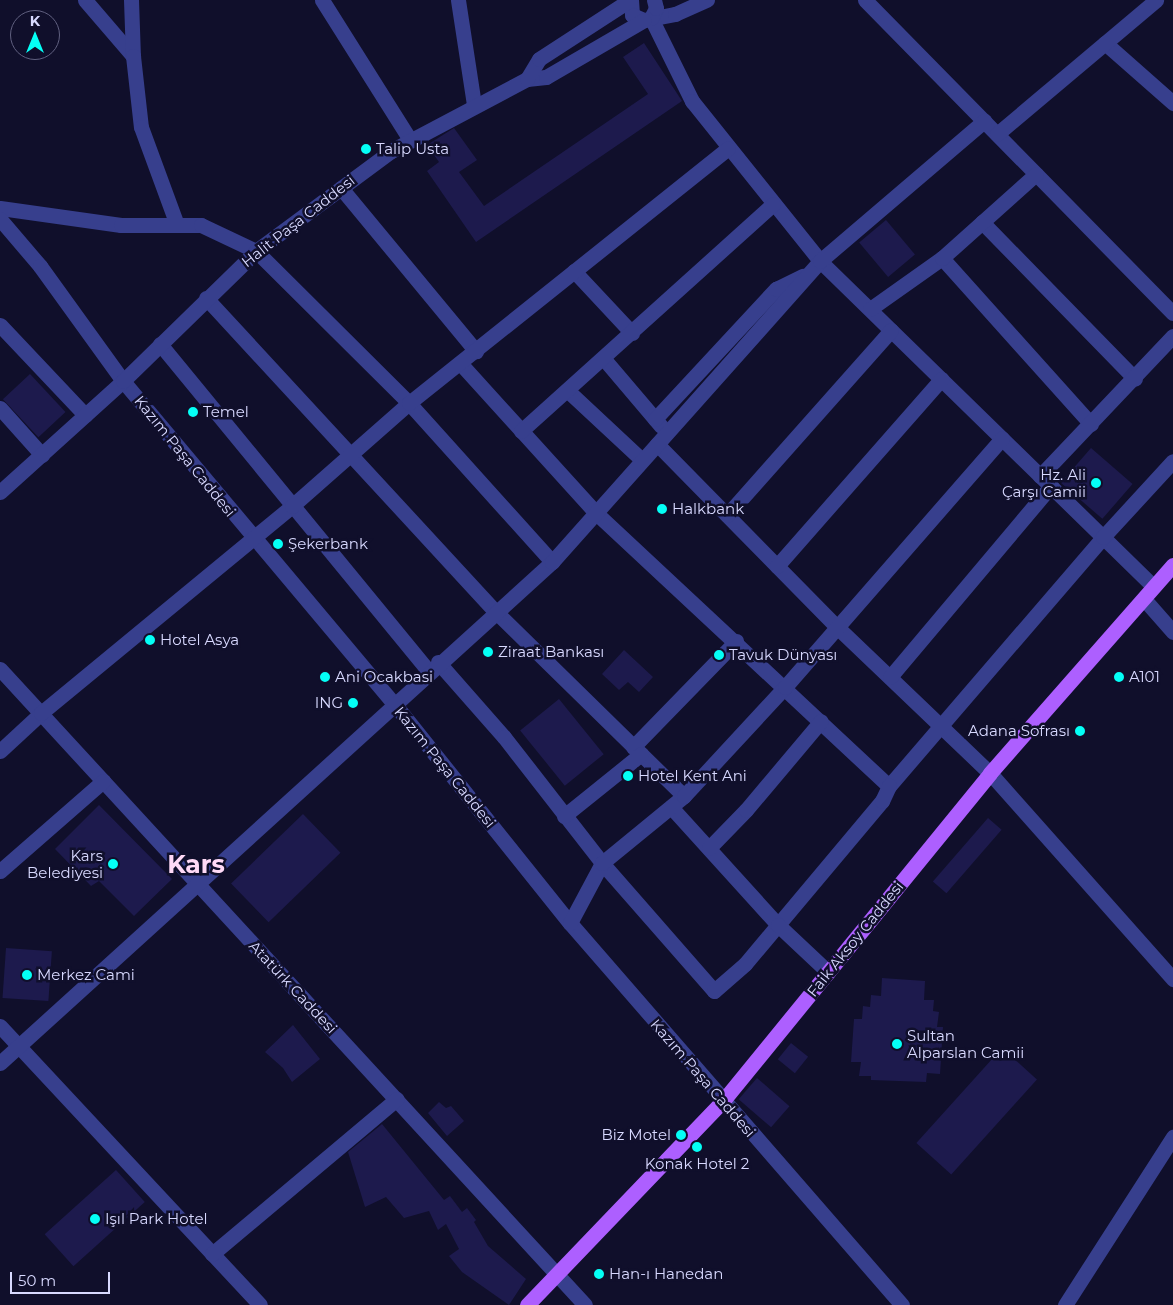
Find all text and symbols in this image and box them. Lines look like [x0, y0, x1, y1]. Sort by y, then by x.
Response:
north arrow [10, 10, 60, 60]
text: K [30, 12, 40, 30]
place label: Talip Usta [376, 140, 449, 158]
marker: Talip Usta [360, 143, 372, 155]
street label: Halit Paşa Caddesi [238, 171, 358, 271]
street label: Kazım Paşa Caddesi [131, 392, 239, 520]
place label: Temel [203, 403, 249, 421]
marker: Temel [187, 406, 199, 418]
place label: Hz. Ali Çarşı Camii [1002, 465, 1086, 500]
marker: Hz. Ali Çarşı Camii [1090, 477, 1102, 489]
place label: Halkbank [672, 500, 744, 518]
marker: Halkbank [656, 503, 668, 515]
place label: Şekerbank [288, 535, 368, 553]
marker: Şekerbank [272, 538, 284, 550]
place label: Hotel Asya [160, 631, 239, 649]
marker: Hotel Asya [144, 634, 156, 646]
place label: Ziraat Bankası [498, 643, 604, 661]
marker: Ziraat Bankası [482, 646, 494, 658]
place label: Tavuk Dünyası [729, 646, 837, 664]
marker: Tavuk Dünyası [713, 649, 725, 661]
place label: Ani Ocakbasi [335, 668, 433, 686]
place label: A101 [1129, 668, 1160, 686]
marker: Ani Ocakbasi [319, 671, 331, 683]
marker: A101 [1113, 671, 1125, 683]
place label: ING [315, 694, 343, 712]
marker: ING [347, 697, 359, 709]
street label: Kazım Paşa Caddesi [391, 703, 499, 831]
place label: Adana Sofrası [968, 722, 1070, 740]
marker: Adana Sofrası [1074, 725, 1086, 737]
place label: Hotel Kent Ani [638, 767, 747, 785]
marker: Hotel Kent Ani [622, 770, 634, 782]
place label: Kars Belediyesi [27, 846, 103, 881]
district label: Kars [167, 849, 225, 879]
marker: Kars Belediyesi [107, 858, 119, 870]
street label: Faik Aksoy Caddesi [803, 878, 907, 1000]
street label: Atatürk Caddesi [245, 937, 341, 1037]
place label: Merkez Cami [37, 966, 135, 984]
marker: Merkez Cami [21, 969, 33, 981]
street label: Kazım Paşa Caddesi [647, 1015, 759, 1141]
place label: Sultan Alparslan Camii [907, 1026, 1024, 1061]
marker: Sultan Alparslan Camii [891, 1038, 903, 1050]
place label: Biz Motel [601, 1126, 671, 1144]
marker: Biz Motel [675, 1129, 687, 1141]
marker: Konak Hotel 2 [691, 1141, 703, 1153]
place label: Konak Hotel 2 [645, 1155, 749, 1173]
place label: Işıl Park Hotel [105, 1210, 208, 1228]
marker: Işıl Park Hotel [89, 1213, 101, 1225]
scale bar [12, 1262, 112, 1294]
place label: Han-ı Hanedan [609, 1265, 723, 1283]
marker: Han-ı Hanedan [593, 1268, 605, 1280]
text: 50 m [18, 1271, 56, 1290]

